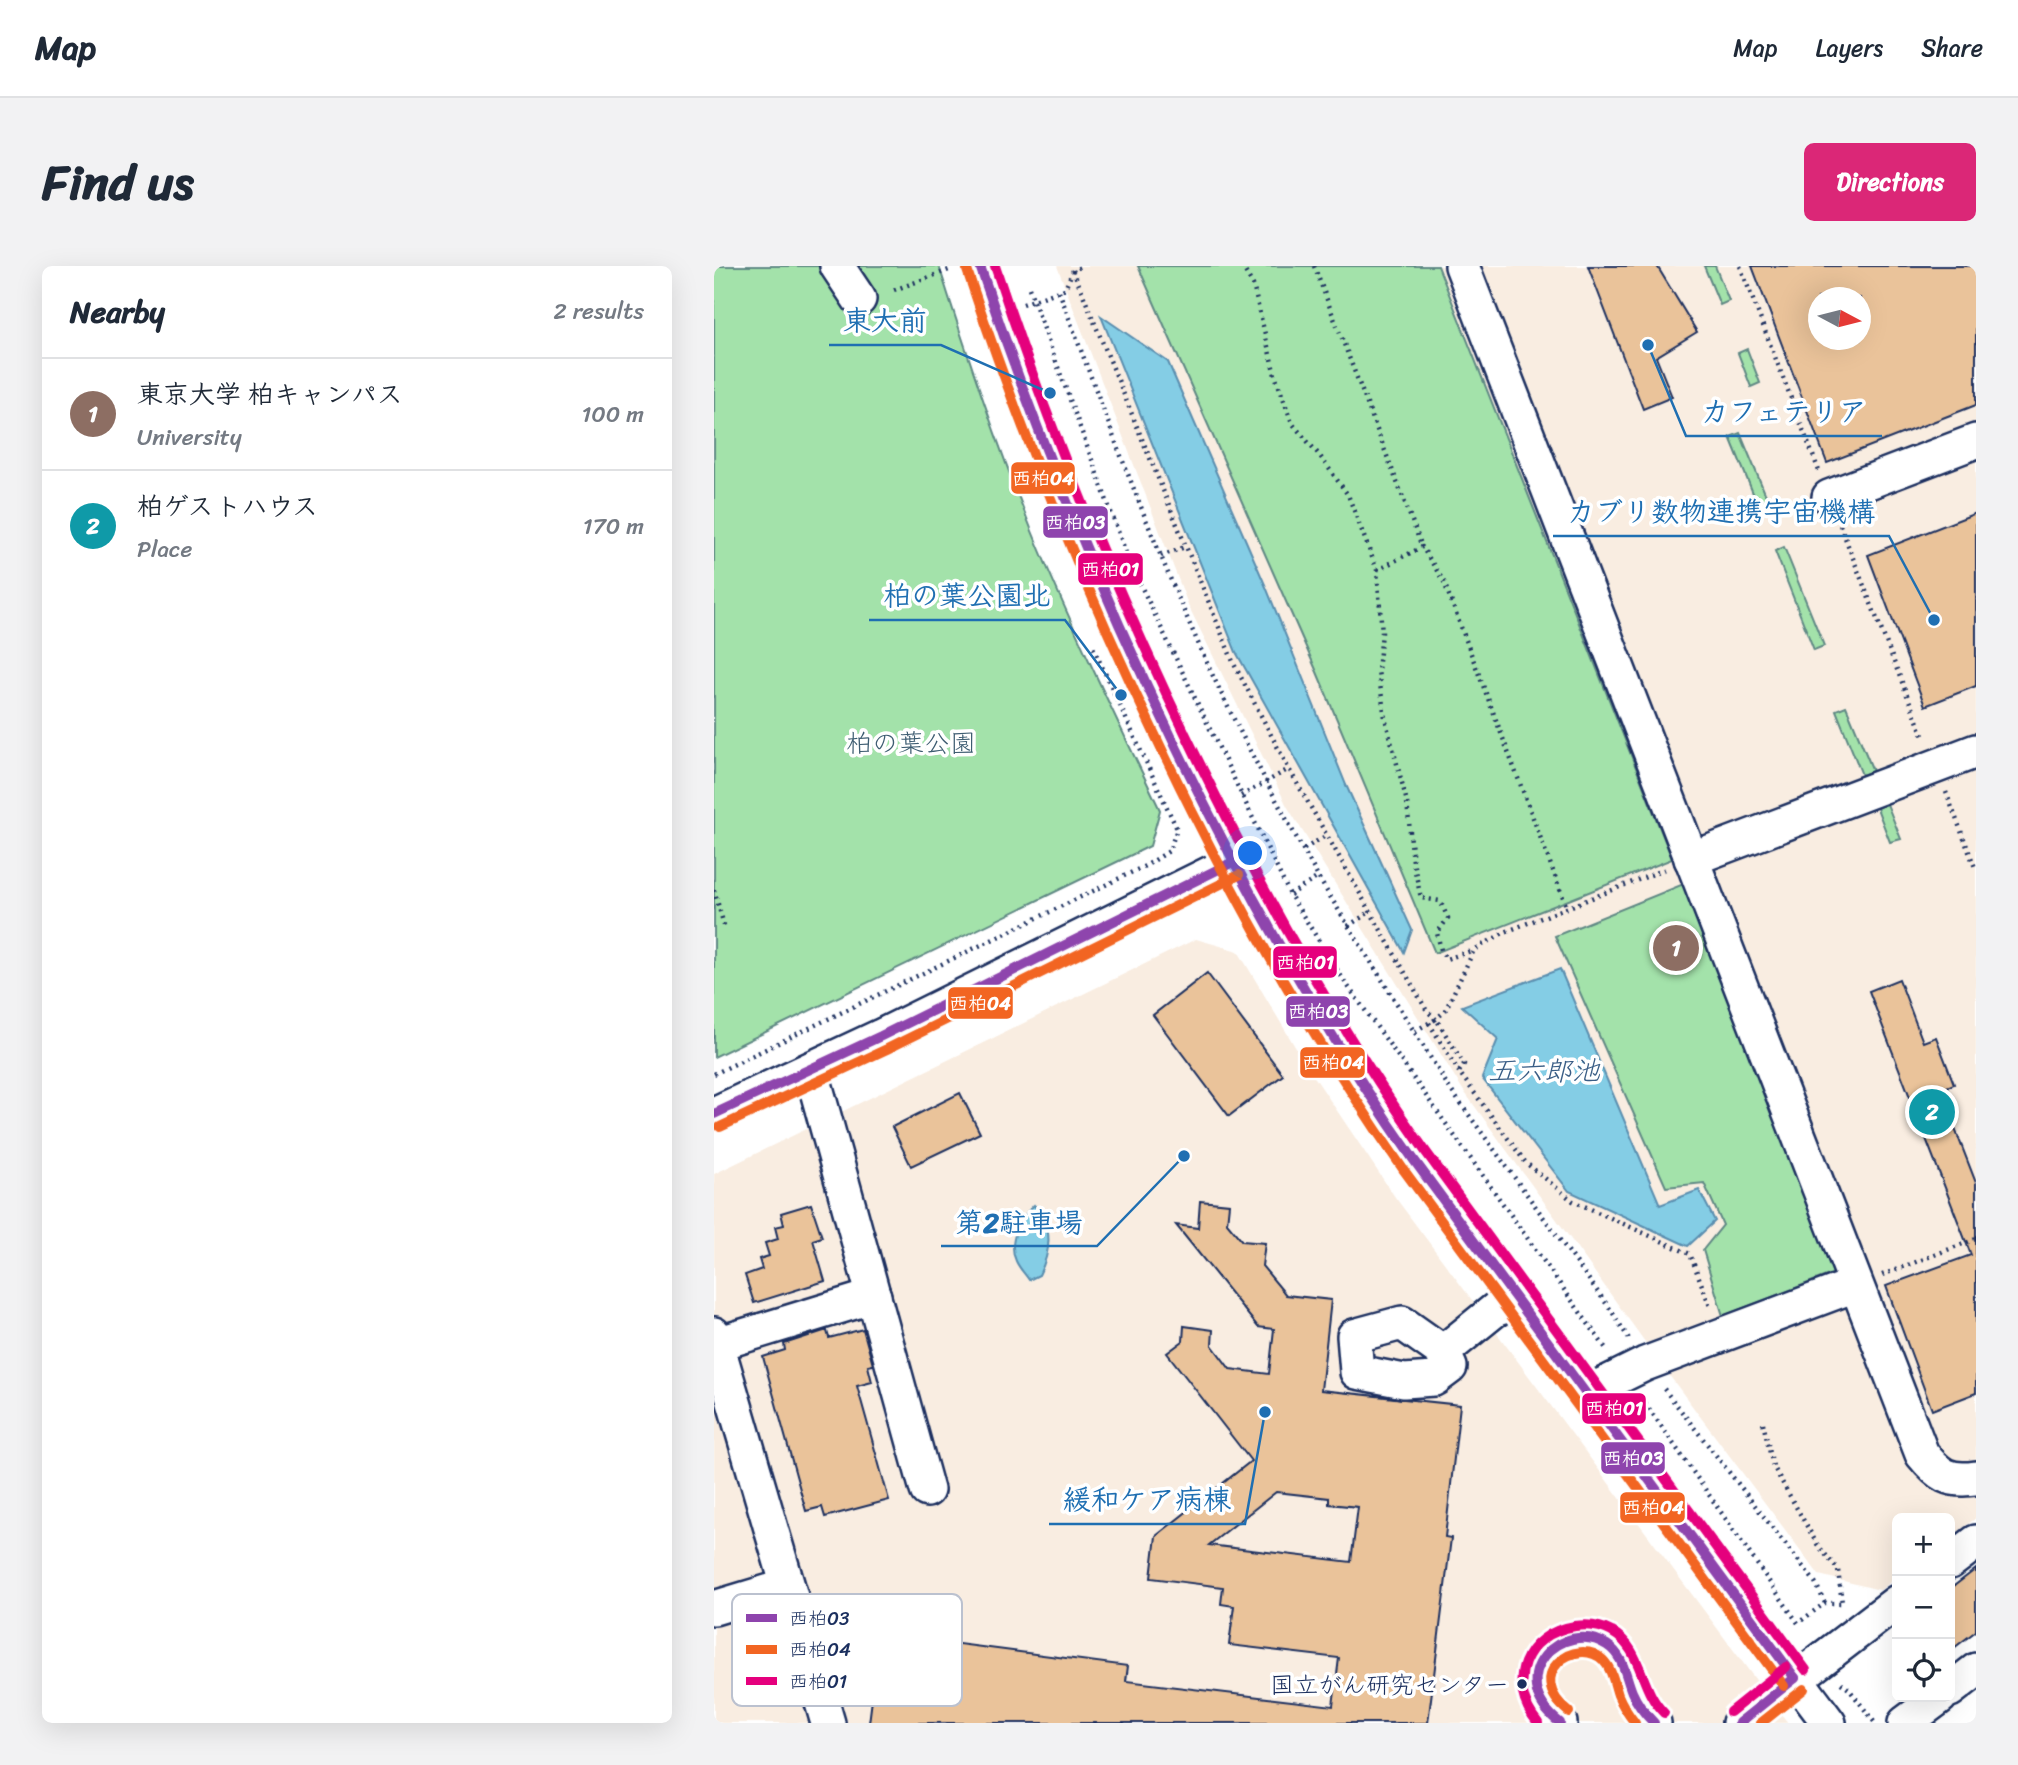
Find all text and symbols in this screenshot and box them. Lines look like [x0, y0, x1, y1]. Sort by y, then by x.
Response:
text: Map [35, 19, 96, 77]
text: Map [1733, 27, 1778, 69]
text: Layers [1816, 27, 1883, 69]
text: Share [1921, 27, 1983, 69]
text: Find us [42, 139, 194, 226]
button: Directions [1804, 143, 1976, 221]
text: Nearby [70, 285, 165, 339]
north arrow [1808, 287, 1871, 350]
text: 2 results [553, 291, 644, 332]
callout: 東大前 [829, 296, 941, 345]
text: 東大前 [843, 296, 927, 345]
text: 東京大学 柏キャンパス [137, 371, 403, 417]
callout: カフェテリア [1686, 387, 1882, 436]
text: カフェテリア [1701, 387, 1867, 436]
text: 1 [88, 394, 98, 435]
text: 100 m [581, 394, 644, 435]
text: University [137, 417, 242, 458]
line badge: 西柏04 [1010, 461, 1076, 495]
text: 西柏04 [1012, 462, 1074, 495]
text: 柏ゲストハウス [137, 483, 318, 529]
callout: カブリ数物連携宇宙機構 [1553, 487, 1889, 536]
text: カブリ数物連携宇宙機構 [1567, 487, 1875, 536]
line badge: 西柏03 [1042, 505, 1109, 539]
text: 2 [86, 506, 100, 547]
text: 170 m [583, 506, 644, 547]
text: 西柏03 [1045, 506, 1106, 539]
text: Place [137, 529, 192, 570]
line badge: 西柏01 [1077, 552, 1144, 586]
text: 西柏01 [1081, 553, 1139, 586]
callout: 柏の葉公園北 [869, 571, 1065, 620]
text: 柏の葉公園北 [883, 571, 1051, 620]
park label: 柏の葉公園 [846, 720, 976, 766]
your location [1233, 836, 1267, 870]
pin: 1 [1653, 922, 1699, 974]
line badge: 西柏01 [1272, 945, 1338, 979]
text: 西柏01 [1276, 946, 1334, 979]
line badge: 西柏04 [947, 986, 1014, 1020]
text: 西柏04 [949, 987, 1011, 1020]
line badge: 西柏03 [1285, 995, 1351, 1028]
text: 西柏03 [1288, 995, 1349, 1028]
line badge: 西柏04 [1299, 1046, 1366, 1079]
text: 西柏04 [1302, 1046, 1364, 1079]
water label: 五六郎池 [1488, 1046, 1601, 1095]
pin: 2 [1909, 1086, 1955, 1138]
callout: 第2駐車場 [941, 1197, 1097, 1246]
text: 第2駐車場 [955, 1198, 1083, 1247]
line badge: 西柏01 [1581, 1392, 1647, 1425]
text: 西柏01 [1585, 1392, 1643, 1425]
line badge: 西柏03 [1600, 1441, 1666, 1475]
text: 西柏03 [1603, 1442, 1664, 1475]
callout: 緩和ケア病棟 [1049, 1475, 1245, 1524]
text: 緩和ケア病棟 [1063, 1475, 1231, 1524]
line badge: 西柏04 [1619, 1491, 1686, 1524]
text: 西柏04 [1622, 1491, 1684, 1524]
map controls [1892, 1513, 1955, 1702]
button: + [1892, 1513, 1955, 1576]
button: − [1892, 1576, 1955, 1639]
legend [732, 1594, 962, 1706]
text: 西柏03 [789, 1602, 850, 1635]
text: 西柏04 [789, 1633, 851, 1666]
button: locate [1892, 1639, 1955, 1702]
place label: 国立がん研究センター [1270, 1664, 1509, 1706]
text: 西柏01 [789, 1665, 847, 1698]
marker: 国立がん研究センター [1515, 1677, 1529, 1691]

